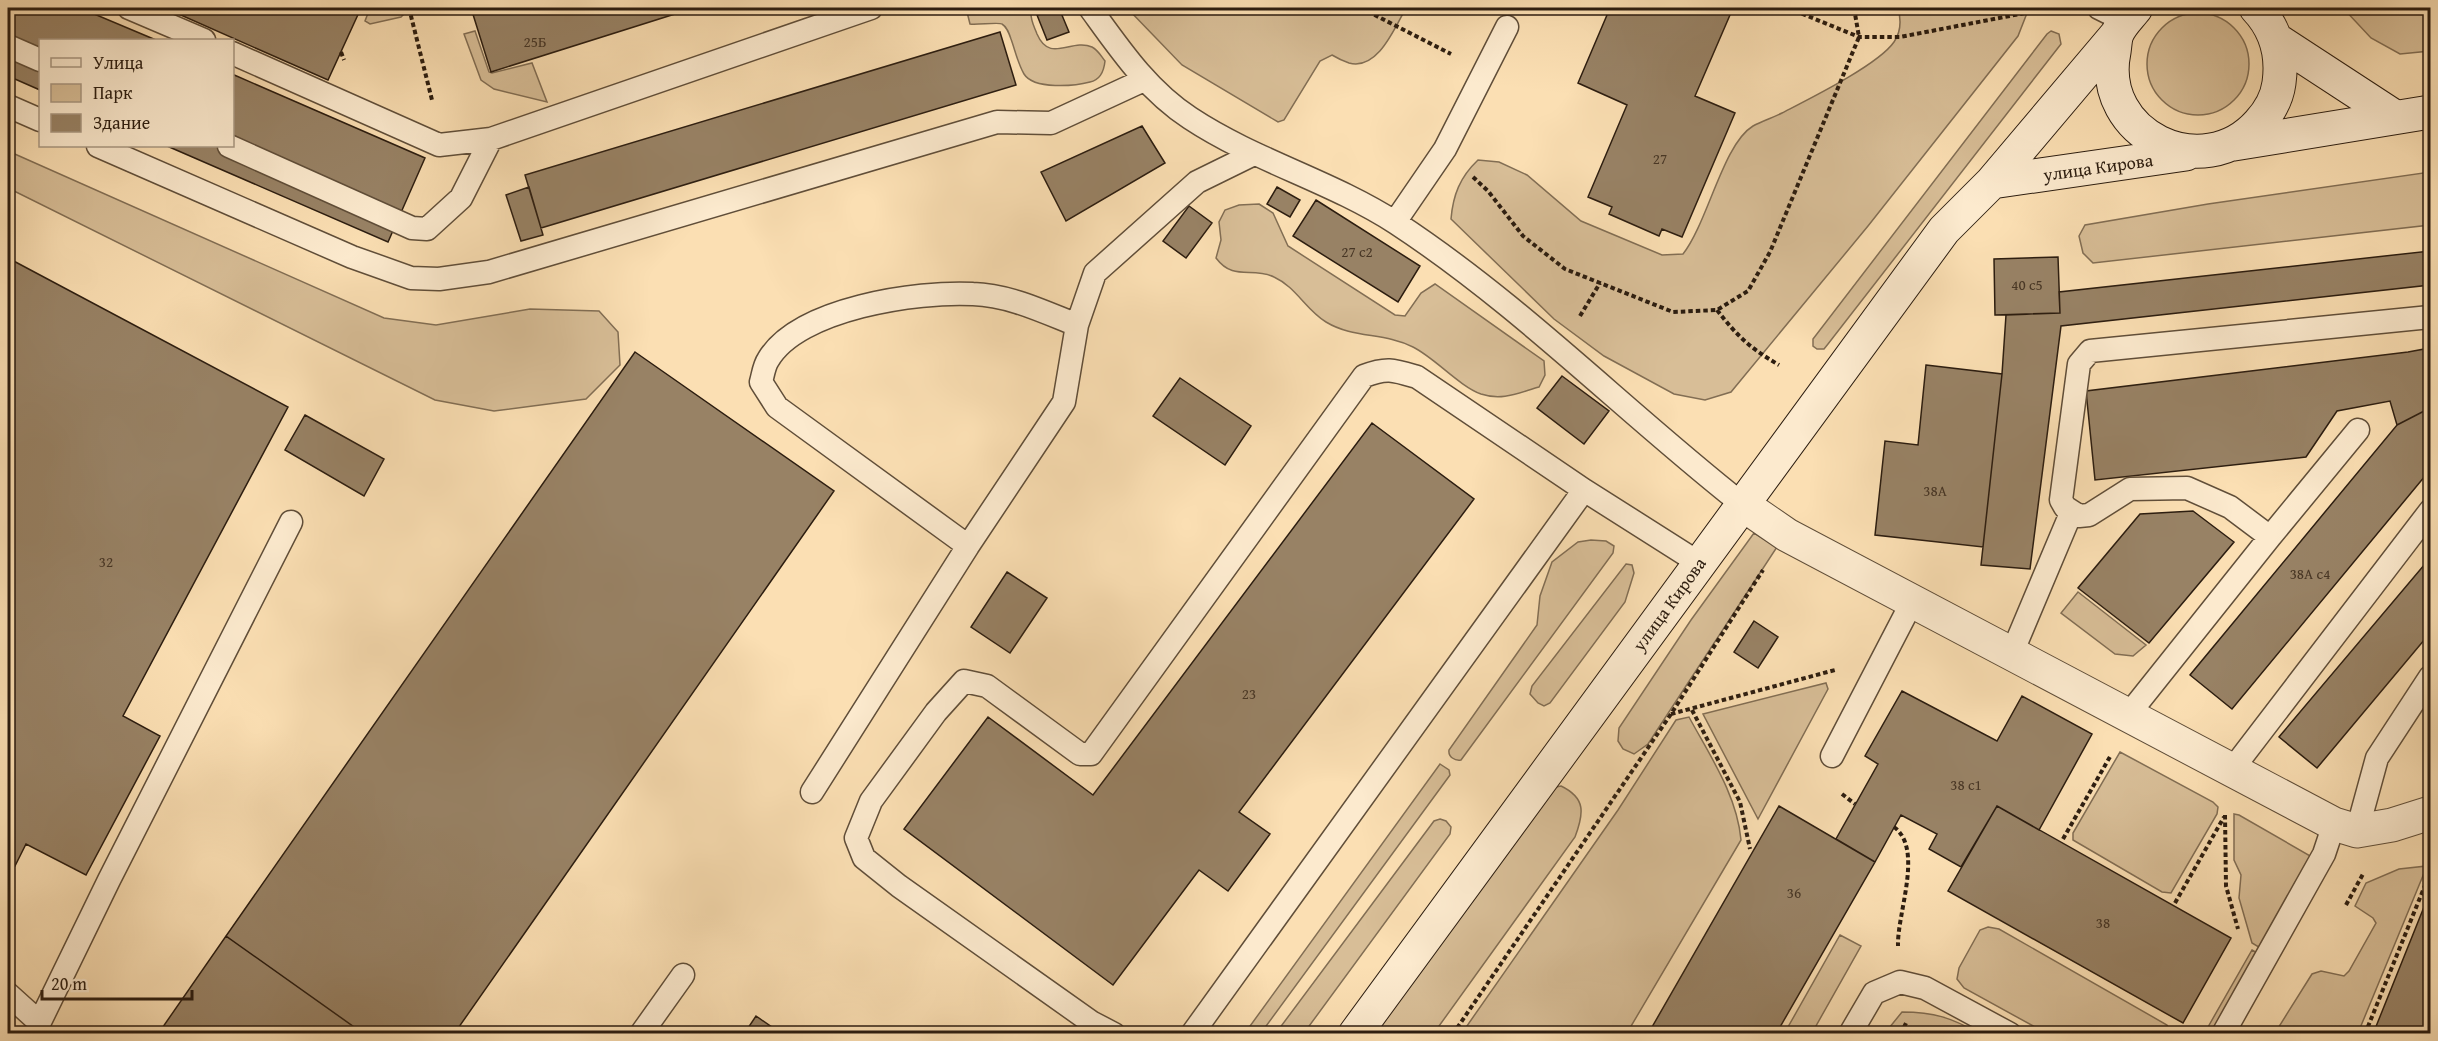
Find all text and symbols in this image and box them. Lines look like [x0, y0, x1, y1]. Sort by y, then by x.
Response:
house number: 25Б [524, 31, 546, 52]
legend [39, 39, 234, 147]
text: Улица [93, 49, 144, 76]
text: Парк [93, 79, 133, 106]
text: Здание [93, 109, 150, 136]
street label: улица Кирова [2040, 146, 2155, 188]
house number: 27 [1653, 148, 1667, 169]
house number: 27 с2 [1341, 241, 1373, 262]
house number: 40 с5 [2011, 274, 2043, 295]
house number: 38А [1923, 480, 1947, 501]
house number: 32 [99, 551, 113, 572]
street label: улица Кирова [1625, 551, 1713, 657]
house number: 38А с4 [2290, 563, 2330, 584]
house number: 23 [1242, 683, 1256, 704]
house number: 38 с1 [1950, 774, 1982, 795]
house number: 36 [1787, 882, 1801, 903]
house number: 38 [2096, 912, 2110, 933]
scale bar [42, 963, 192, 1001]
text: 20 m [51, 970, 87, 997]

